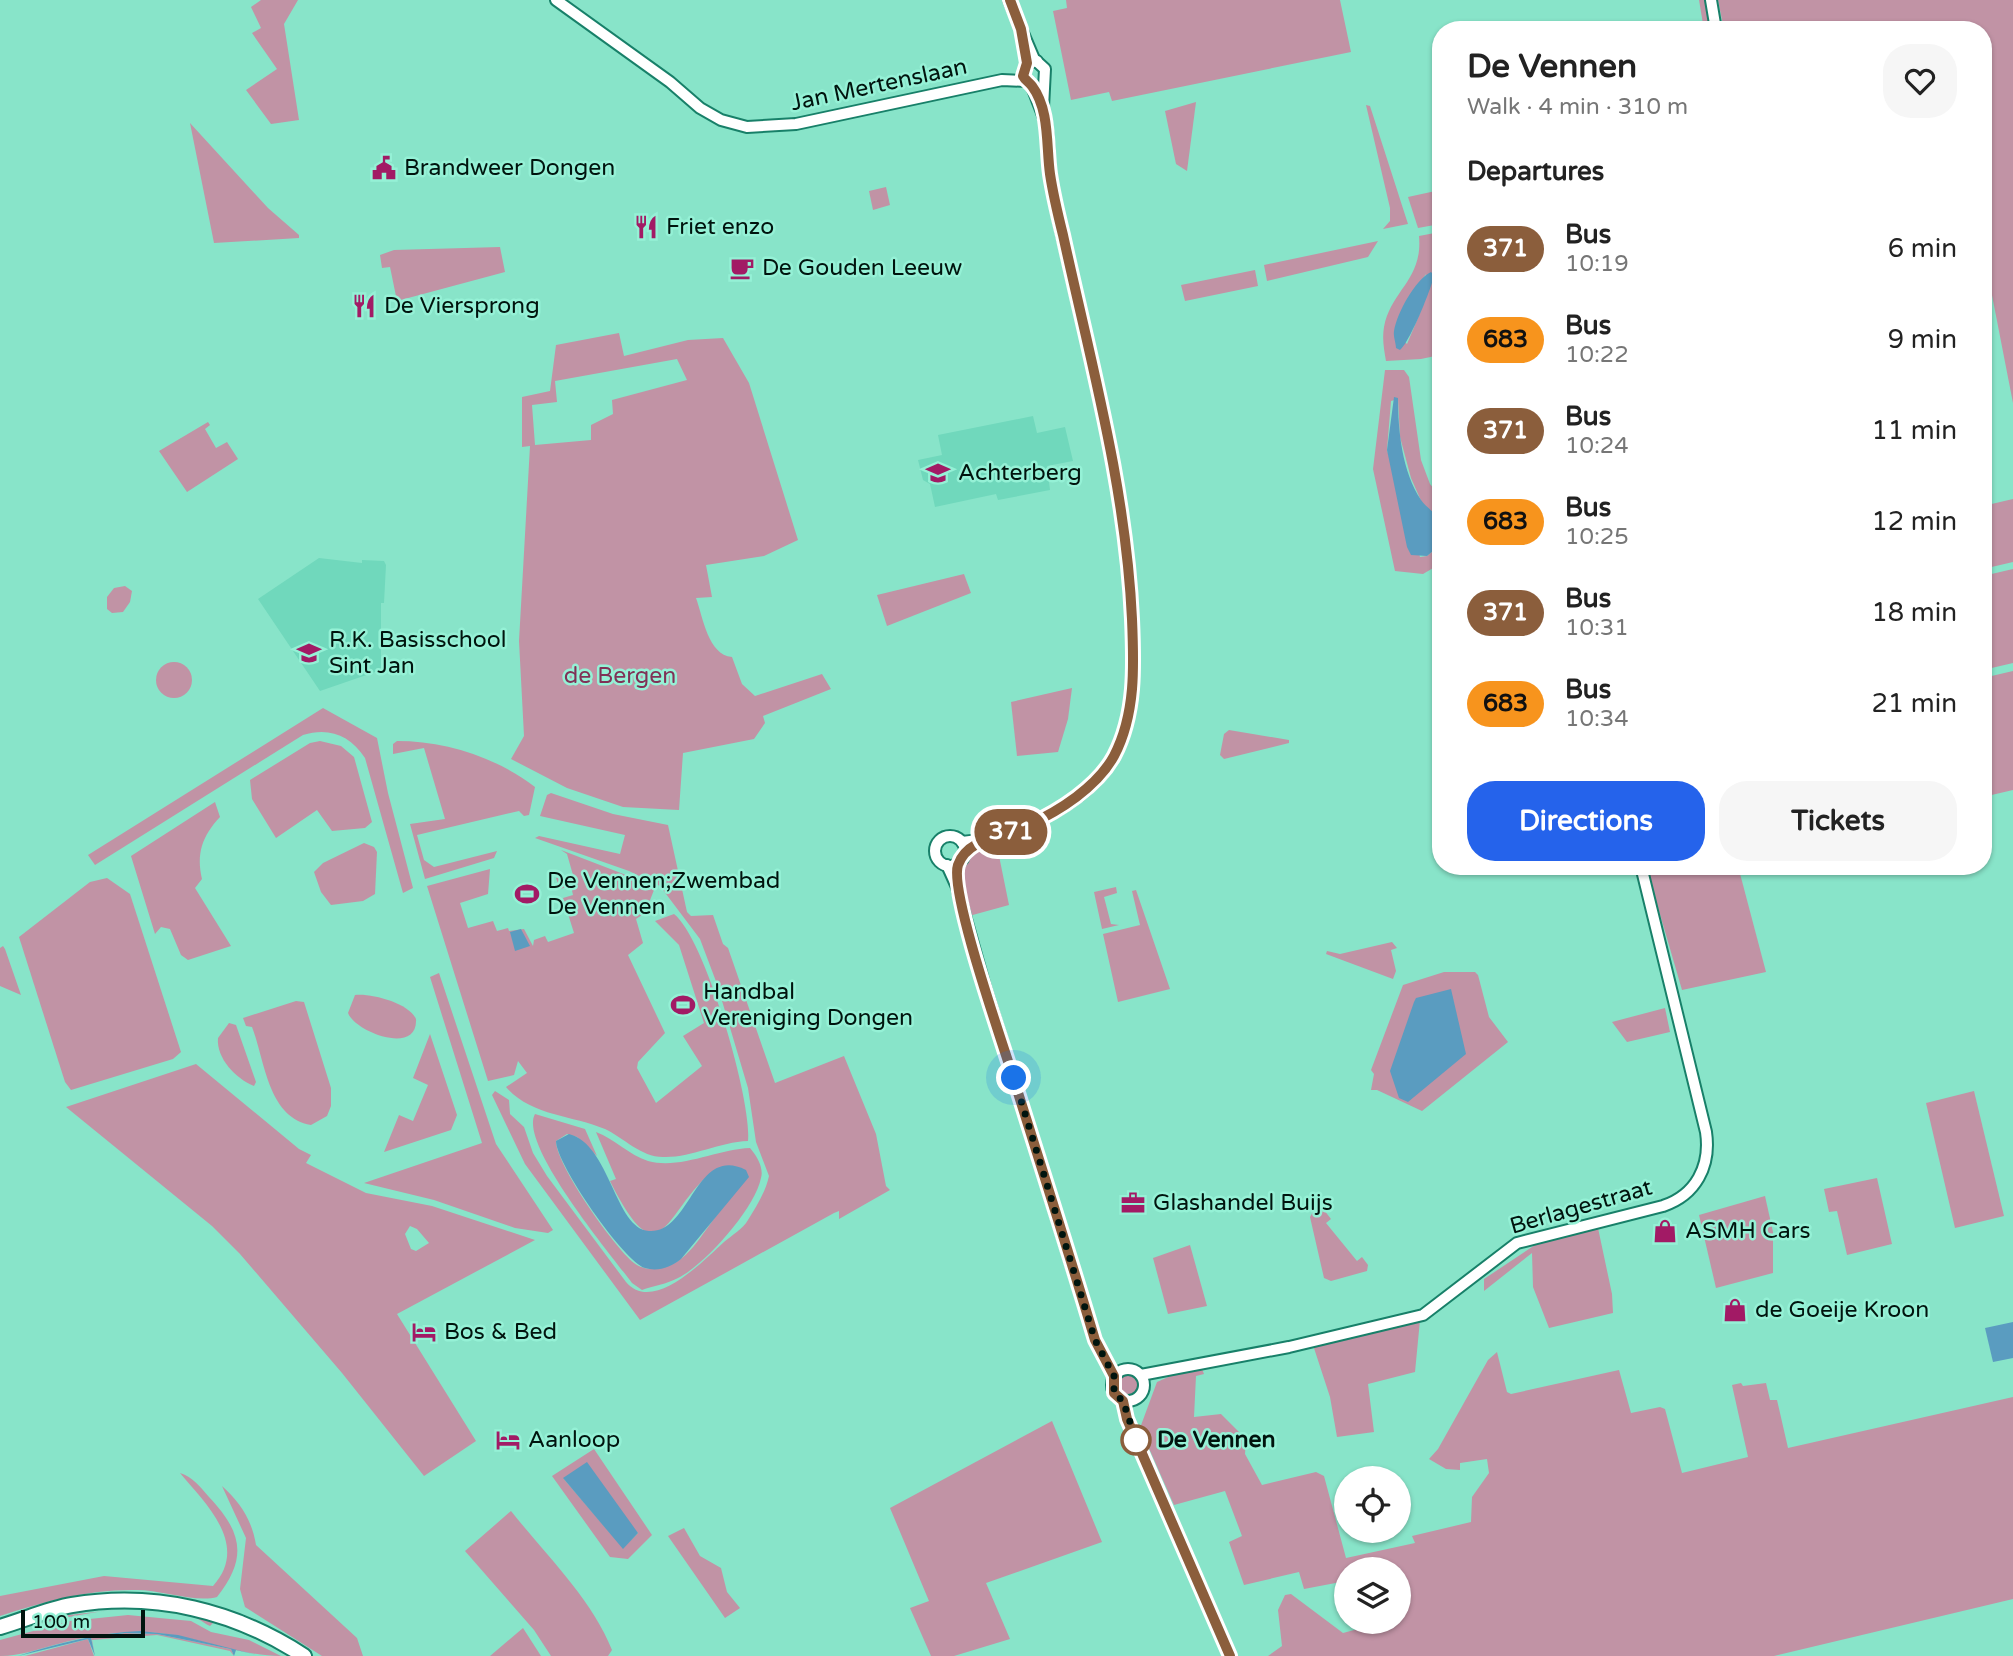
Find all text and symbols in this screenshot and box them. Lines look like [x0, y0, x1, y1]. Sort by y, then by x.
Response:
button: heart [1883, 44, 1957, 118]
text: De Vennen [1467, 47, 1637, 86]
street label: Jan Mertenslaan [788, 53, 970, 117]
text: Walk · 4 min · 310 m [1467, 93, 1688, 121]
public building icon: Brandweer Dongen [370, 154, 398, 182]
place label: Brandweer Dongen [404, 154, 615, 182]
text: Departures [1467, 156, 1604, 187]
restaurant icon: Friet enzo [632, 213, 660, 241]
place label: Friet enzo [666, 213, 774, 241]
text: Bus [1565, 219, 1611, 250]
text: 6 min [1888, 233, 1957, 264]
text: 371 [1483, 234, 1528, 263]
text: 10:19 [1565, 250, 1629, 278]
cafe icon: De Gouden Leeuw [728, 254, 756, 282]
place label: De Gouden Leeuw [762, 254, 962, 282]
restaurant icon: De Viersprong [350, 292, 378, 320]
place label: De Viersprong [384, 292, 540, 320]
text: Bus [1565, 310, 1611, 341]
text: 9 min [1888, 324, 1957, 355]
text: 683 [1483, 325, 1528, 354]
text: 10:22 [1565, 341, 1629, 369]
text: Bus [1565, 401, 1611, 432]
text: 11 min [1871, 415, 1957, 446]
text: 371 [1483, 416, 1528, 445]
text: 10:24 [1565, 432, 1629, 460]
school or university icon: Achterberg [924, 459, 952, 487]
place label: Achterberg [958, 459, 1082, 487]
text: Bus [1565, 492, 1611, 523]
text: 12 min [1871, 506, 1957, 537]
text: 683 [1483, 507, 1528, 536]
text: 10:25 [1565, 523, 1629, 551]
text: Bus [1565, 583, 1611, 614]
text: 18 min [1871, 597, 1957, 628]
text: 371 [1483, 598, 1528, 627]
text: 10:31 [1565, 614, 1629, 642]
place label: R.K. Basisschool Sint Jan [329, 626, 506, 680]
school or university icon: R.K. Basisschool Sint Jan [295, 639, 323, 667]
park label: de Bergen [564, 662, 676, 690]
text: Bus [1565, 674, 1611, 705]
text: 21 min [1871, 688, 1957, 719]
text: 683 [1483, 689, 1528, 718]
text: 10:34 [1565, 705, 1629, 733]
button: Directions [1467, 781, 1705, 861]
button: Tickets [1719, 781, 1957, 861]
line badge: 371 [971, 809, 1051, 855]
text: 371 [988, 817, 1034, 846]
place label: De Vennen;Zwembad De Vennen [547, 867, 780, 921]
sports icon: De Vennen;Zwembad De Vennen [513, 880, 541, 908]
place label: Handbal Vereniging Dongen [703, 978, 913, 1032]
sports icon: Handbal Vereniging Dongen [669, 991, 697, 1019]
your location [996, 1060, 1031, 1095]
street label: Berlagestraat [1507, 1173, 1656, 1241]
office icon: Glashandel Buijs [1119, 1189, 1147, 1217]
place label: Glashandel Buijs [1153, 1189, 1333, 1217]
shop icon: ASMH Cars [1651, 1217, 1679, 1245]
place label: ASMH Cars [1685, 1217, 1811, 1245]
shop icon: de Goeije Kroon [1721, 1296, 1749, 1324]
place label: de Goeije Kroon [1755, 1296, 1929, 1324]
hotel icon: Bos & Bed [410, 1318, 438, 1346]
place label: Bos & Bed [444, 1318, 557, 1346]
marker: De Vennen [1121, 1425, 1151, 1455]
hotel icon: Aanloop [494, 1426, 522, 1454]
place label: Aanloop [528, 1426, 620, 1454]
place label: De Vennen [1157, 1426, 1276, 1454]
map controls [1334, 1466, 1411, 1634]
button: locate [1334, 1466, 1411, 1543]
button: layers [1334, 1557, 1411, 1634]
scale bar [21, 1607, 145, 1639]
text: 100 m [32, 1611, 90, 1633]

